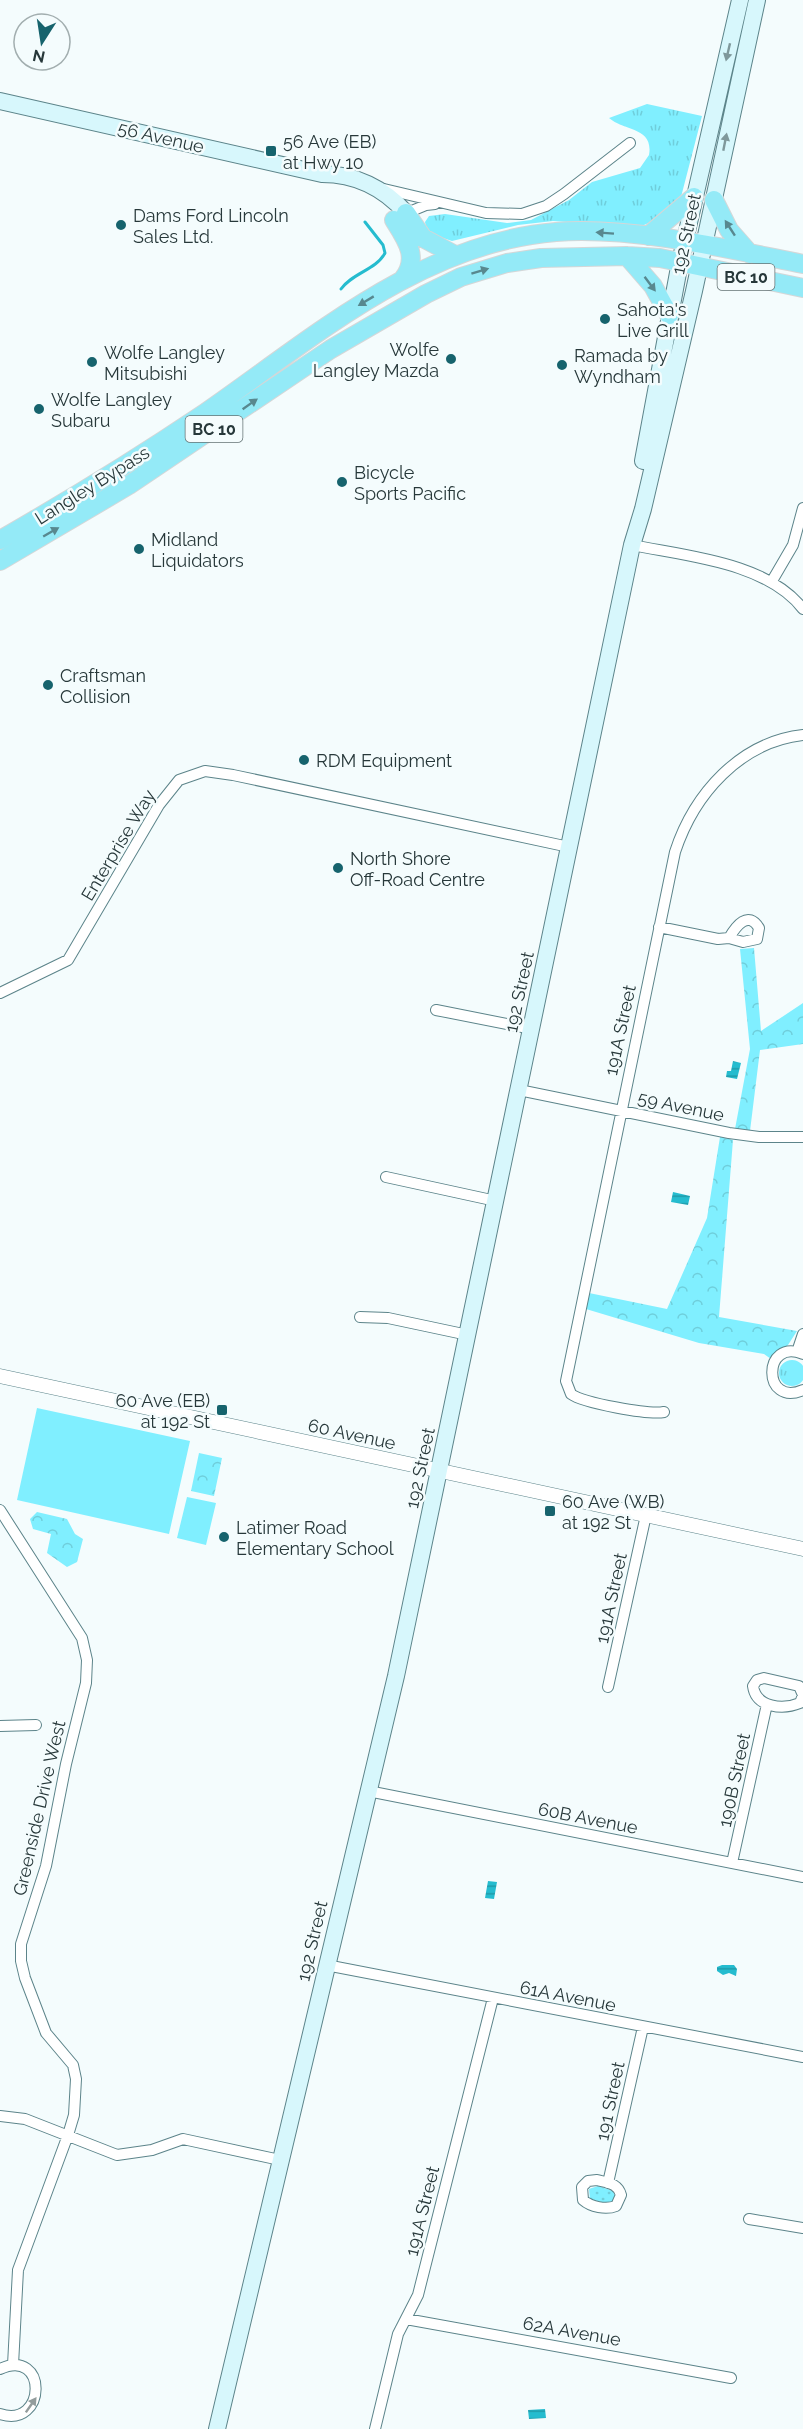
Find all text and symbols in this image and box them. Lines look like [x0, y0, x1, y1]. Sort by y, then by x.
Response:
north arrow [12, 12, 72, 72]
one-way arrow [722, 42, 732, 61]
text: N [31, 46, 47, 67]
street label: 56 Avenue [116, 117, 207, 157]
place label: 56 Ave (EB) at Hwy 10 [283, 131, 376, 173]
one-way arrow [721, 132, 730, 151]
marker: 56 Ave (EB) at Hwy 10 [264, 144, 278, 158]
street label: 192 Street [667, 192, 705, 276]
place label: Dams Ford Lincoln Sales Ltd. [133, 205, 289, 247]
marker: Dams Ford Lincoln Sales Ltd. [114, 218, 128, 232]
one-way arrow [724, 220, 735, 236]
one-way arrow [596, 228, 615, 238]
road number: BC 10 [718, 264, 774, 290]
one-way arrow [471, 266, 489, 275]
one-way arrow [644, 277, 656, 292]
one-way arrow [358, 296, 374, 307]
place label: Sahota's Live Grill [617, 299, 689, 341]
marker: Sahota's Live Grill [598, 312, 612, 326]
place label: Wolfe Langley Mazda [313, 339, 439, 381]
place label: Wolfe Langley Mitsubishi [104, 342, 225, 384]
place label: Ramada by Wyndham [574, 345, 668, 387]
marker: Wolfe Langley Mazda [444, 352, 458, 366]
marker: Wolfe Langley Mitsubishi [85, 355, 99, 369]
marker: Ramada by Wyndham [555, 358, 569, 372]
place label: Wolfe Langley Subaru [51, 389, 172, 431]
one-way arrow [242, 399, 258, 410]
marker: Wolfe Langley Subaru [32, 402, 46, 416]
road number: BC 10 [186, 416, 242, 442]
street label: Langley Bypass [31, 441, 153, 529]
place label: Bicycle Sports Pacific [354, 462, 466, 504]
marker: Bicycle Sports Pacific [335, 475, 349, 489]
one-way arrow [43, 527, 60, 537]
place label: Midland Liquidators [151, 529, 244, 571]
marker: Midland Liquidators [132, 542, 146, 556]
place label: Craftsman Collision [60, 665, 146, 707]
marker: Craftsman Collision [41, 678, 55, 692]
place label: RDM Equipment [316, 750, 452, 771]
marker: RDM Equipment [297, 753, 311, 767]
street label: Enterprise Way [77, 785, 160, 904]
place label: North Shore Off-Road Centre [350, 848, 485, 890]
marker: North Shore Off-Road Centre [331, 861, 345, 875]
street label: 192 Street [500, 950, 538, 1034]
street label: 191A Street [600, 983, 640, 1077]
street label: 59 Avenue [636, 1087, 726, 1125]
place label: 60 Ave (EB) at 192 St [115, 1390, 210, 1432]
marker: 60 Ave (EB) at 192 St [215, 1403, 229, 1417]
street label: 60 Avenue [306, 1414, 398, 1454]
street label: 192 Street [401, 1426, 439, 1510]
place label: 60 Ave (WB) at 192 St [562, 1491, 665, 1533]
marker: 60 Ave (WB) at 192 St [543, 1504, 557, 1518]
place label: Latimer Road Elementary School [236, 1517, 394, 1559]
marker: Latimer Road Elementary School [217, 1530, 231, 1544]
street label: 191A Street [591, 1551, 631, 1645]
street label: Greenside Drive West [9, 1718, 69, 1898]
street label: 190B Street [714, 1731, 754, 1829]
street label: 60B Avenue [536, 1798, 640, 1838]
street label: 192 Street [293, 1899, 331, 1983]
street label: 61A Avenue [518, 1976, 618, 2016]
street label: 191 Street [591, 2059, 629, 2143]
street label: 191A Street [401, 2164, 443, 2258]
street label: 62A Avenue [521, 2312, 623, 2350]
one-way arrow [25, 2397, 37, 2413]

